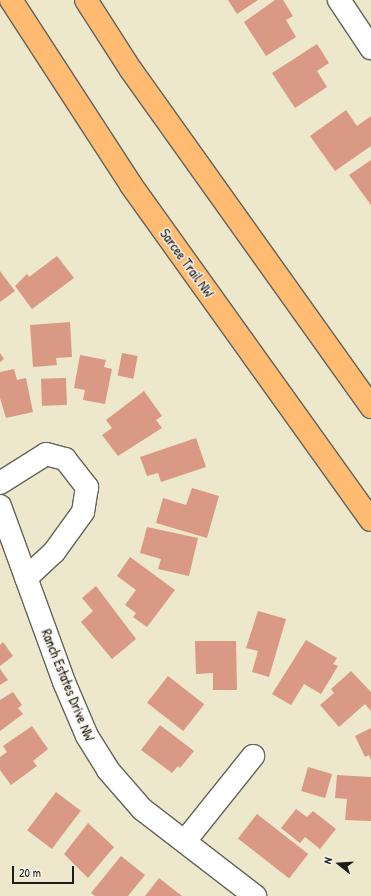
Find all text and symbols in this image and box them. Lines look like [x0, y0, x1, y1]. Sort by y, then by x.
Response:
street label: Sarcee Trail NW [156, 225, 218, 301]
street label: Ranch Estates Drive NW [38, 627, 98, 743]
north arrow [319, 844, 359, 884]
text: N [320, 856, 335, 865]
scale bar [14, 858, 76, 884]
text: 20 m [19, 864, 41, 881]

